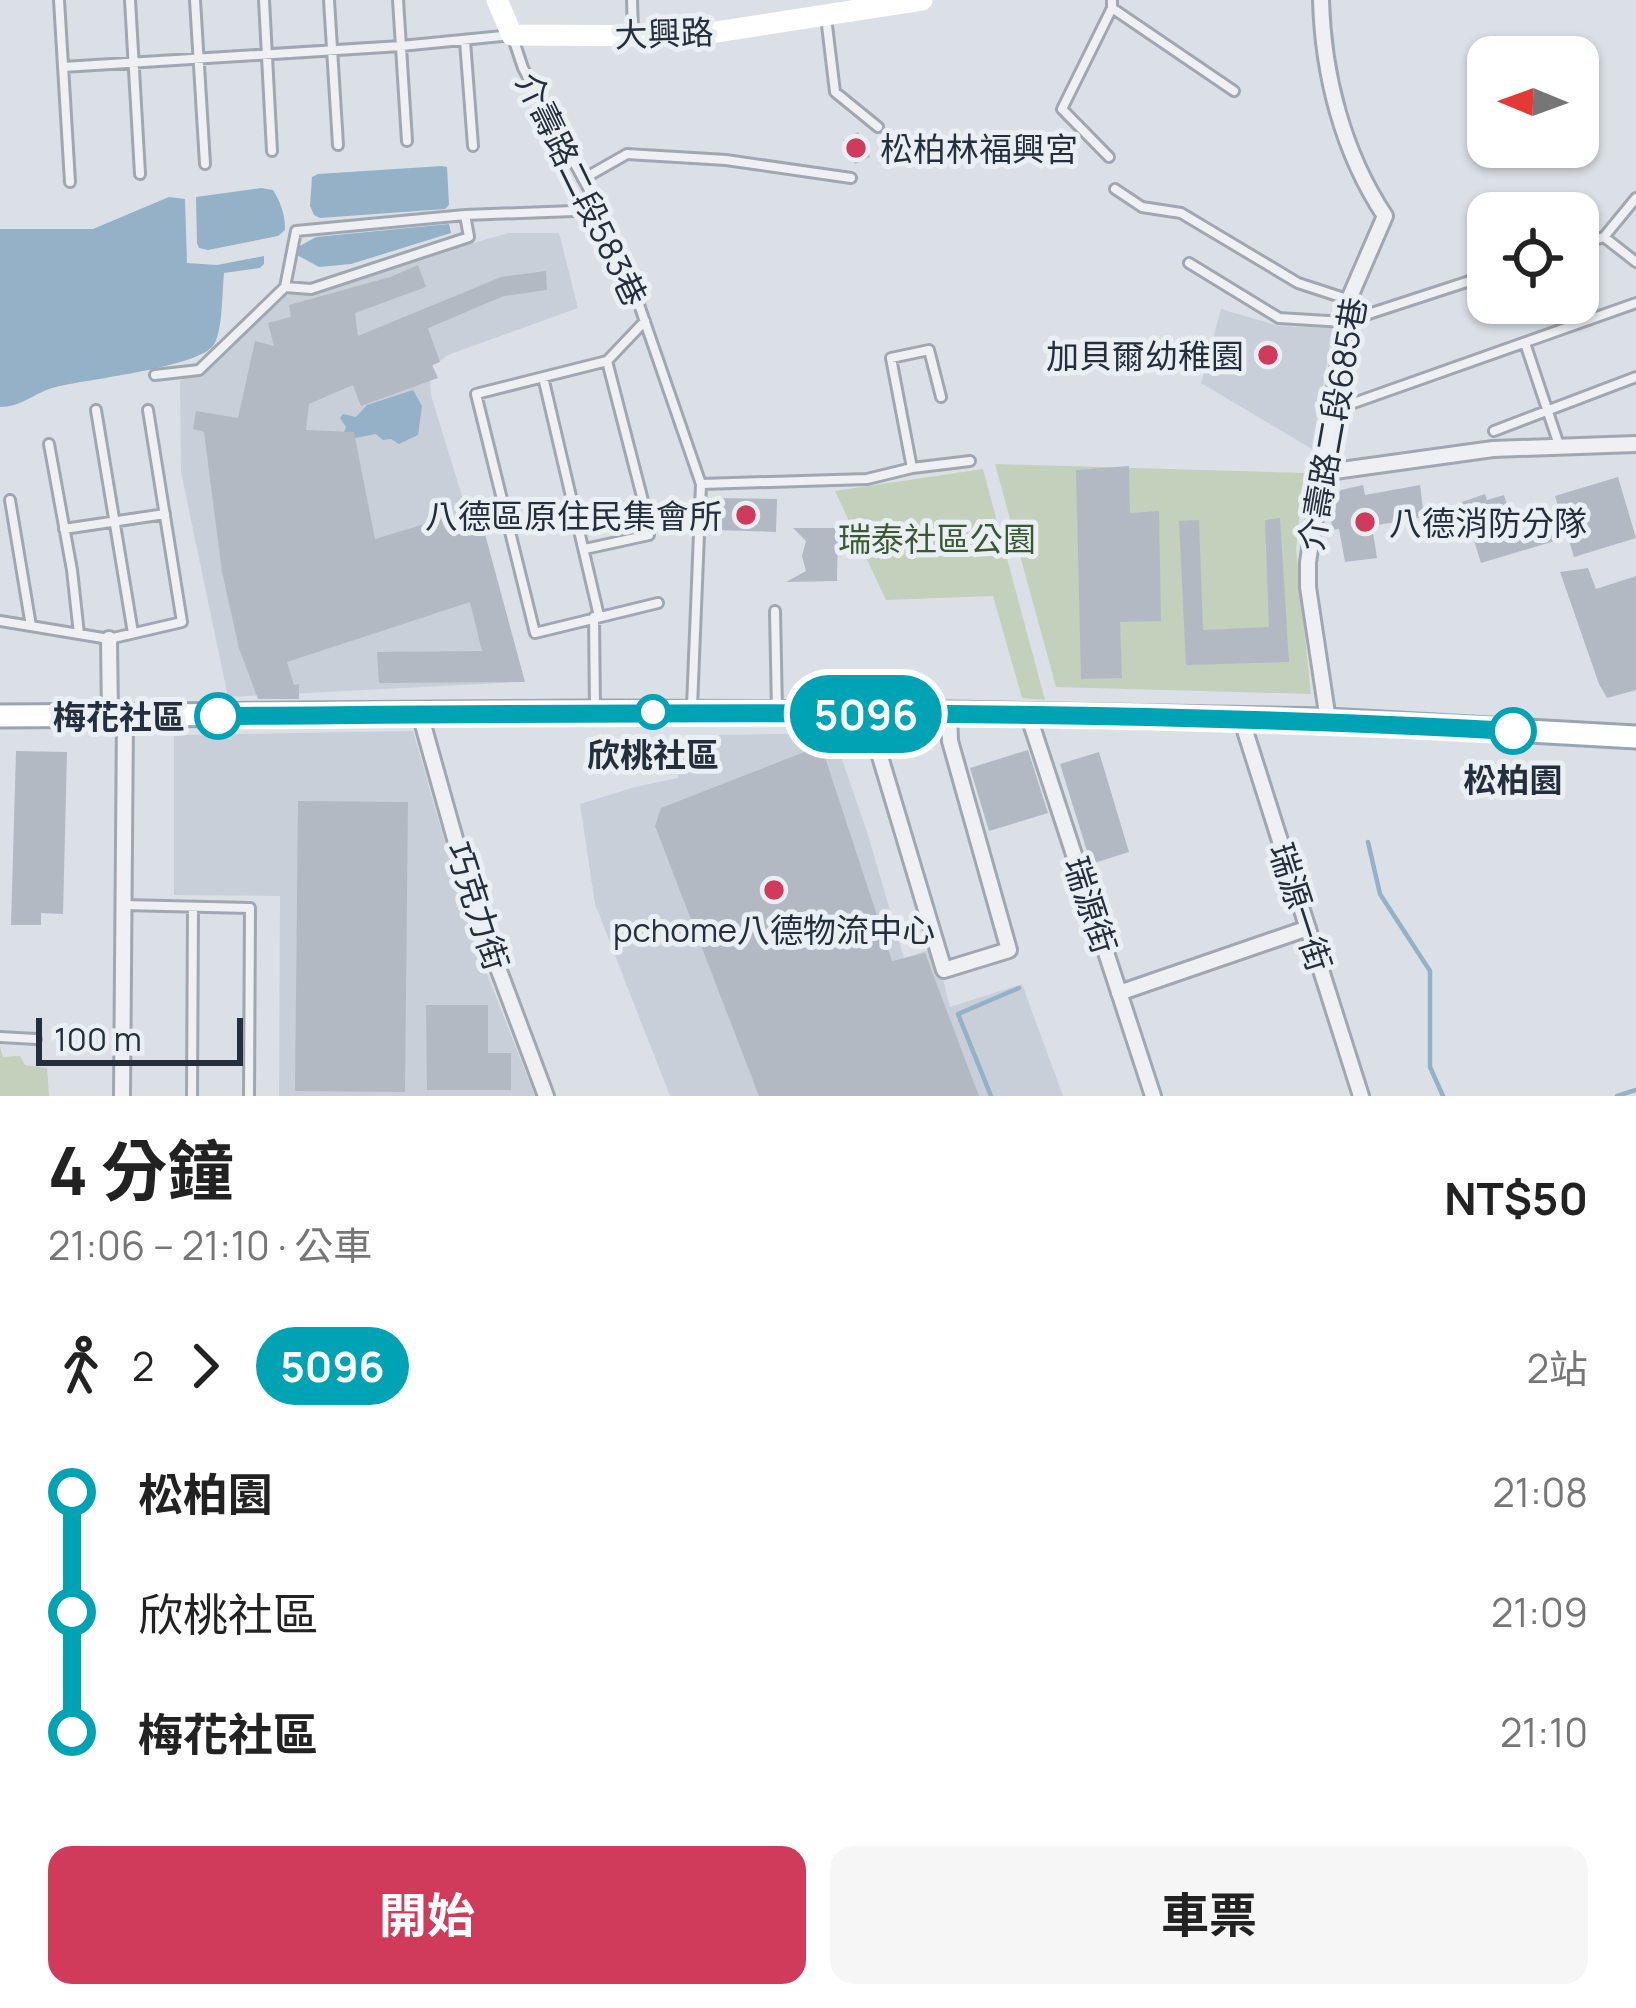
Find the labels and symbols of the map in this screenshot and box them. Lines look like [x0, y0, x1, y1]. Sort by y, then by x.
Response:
street label: 大興路 [614, 9, 714, 57]
north arrow [1467, 36, 1599, 168]
street label: 介壽路二段583巷 [506, 65, 658, 313]
place label: 松柏林福興宮 [880, 126, 1078, 171]
marker: 松柏林福興宮 [843, 135, 869, 161]
street label: 介壽路二段685巷 [1288, 294, 1376, 554]
place label: 加貝爾幼稚園 [1046, 333, 1244, 378]
marker: 加貝爾幼稚園 [1255, 342, 1281, 368]
place label: 八德區原住民集會所 [425, 493, 722, 538]
place label: 八德消防分隊 [1389, 500, 1587, 545]
marker: 八德區原住民集會所 [733, 502, 759, 528]
marker: 八德消防分隊 [1352, 509, 1378, 535]
park label: 瑞泰社區公園 [838, 516, 1036, 561]
line badge: 5096 [782, 675, 950, 753]
place label: 梅花社區 [53, 694, 185, 739]
marker: 梅花社區 [196, 694, 240, 738]
marker: 欣桃社區 [637, 696, 669, 728]
marker: 松柏園 [1491, 709, 1535, 753]
place label: 欣桃社區 [587, 732, 719, 777]
place label: 松柏園 [1464, 757, 1563, 802]
street label: 巧克力街 [436, 836, 520, 976]
street label: 瑞源一街 [1259, 837, 1343, 977]
street label: 瑞源街 [1054, 851, 1128, 959]
marker: pchome八德物流中心 [761, 877, 787, 903]
place label: pchome八德物流中心 [613, 907, 935, 952]
scale bar [36, 1012, 243, 1065]

